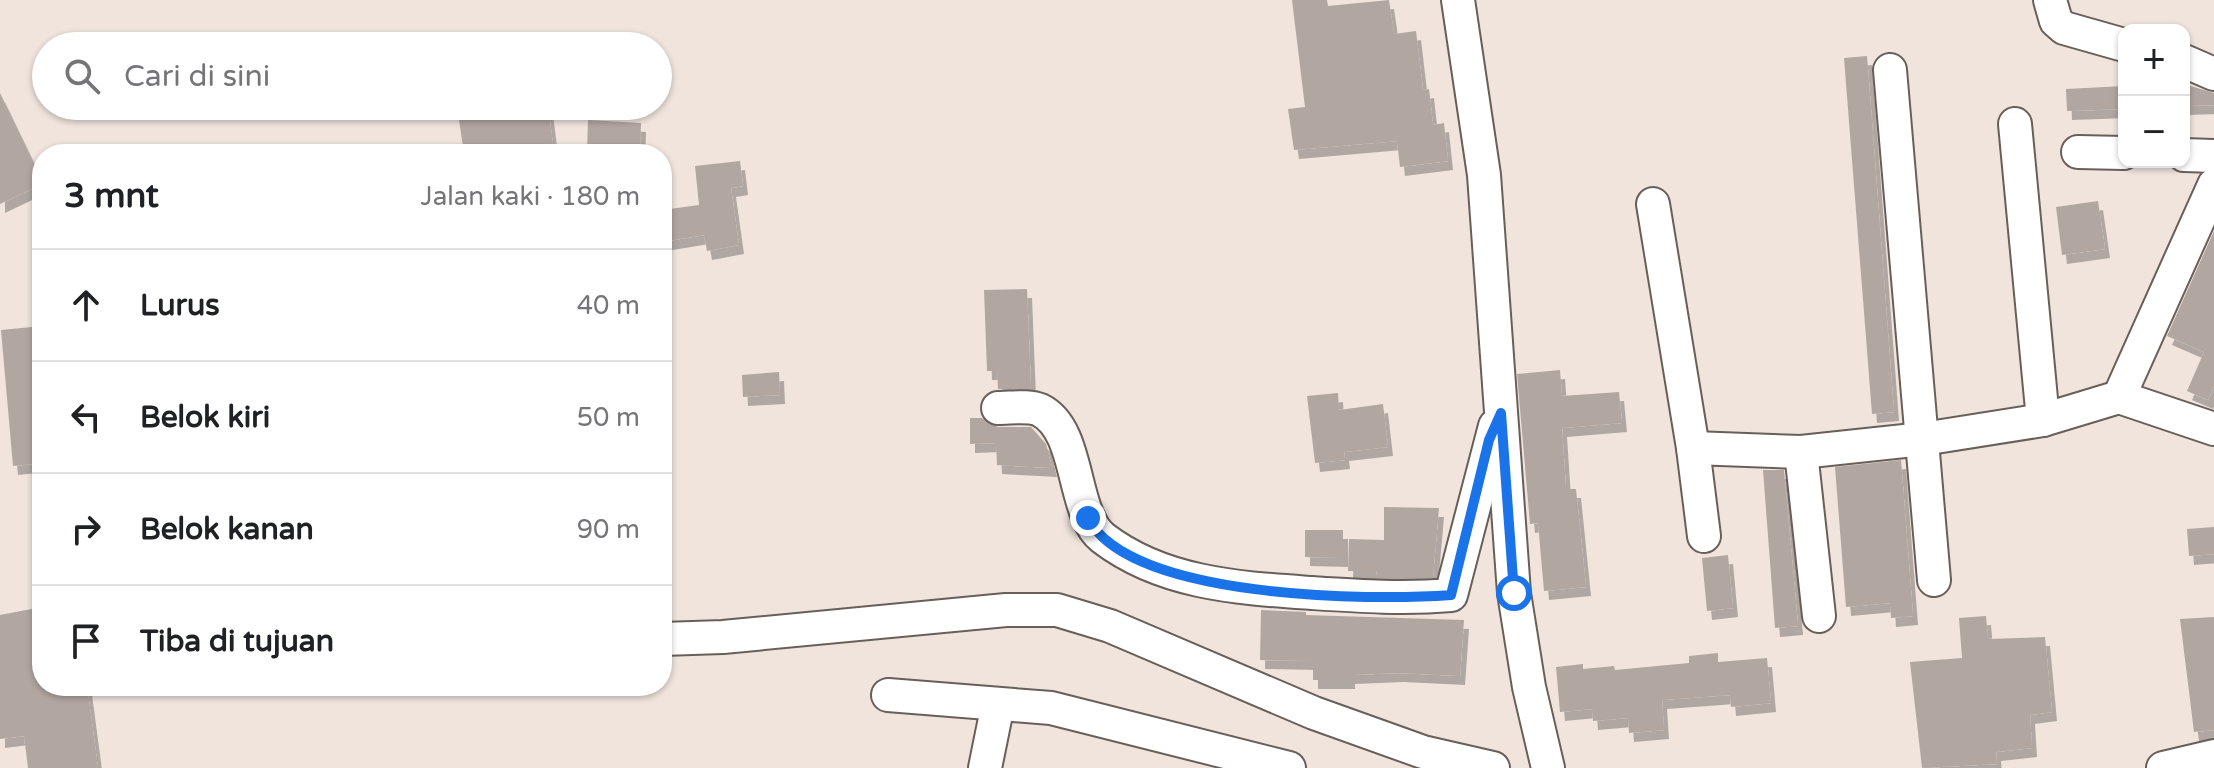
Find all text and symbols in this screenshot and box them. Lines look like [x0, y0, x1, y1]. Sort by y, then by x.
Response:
map controls [2118, 24, 2190, 168]
button: + [2118, 24, 2190, 96]
search box [32, 32, 672, 120]
icon: search [60, 54, 104, 98]
text: Cari di sini [124, 58, 270, 95]
button: − [2118, 96, 2190, 168]
text: 3 mnt [64, 176, 159, 217]
text: Jalan kaki · 180 m [421, 181, 640, 212]
icon: ahead [64, 283, 108, 327]
text: Lurus [140, 287, 220, 324]
text: 40 m [577, 290, 640, 321]
icon: left [64, 395, 108, 439]
text: Belok kiri [140, 399, 270, 436]
text: 50 m [577, 402, 640, 433]
route end [1070, 500, 1106, 536]
icon: right [64, 507, 108, 551]
text: Belok kanan [140, 511, 314, 548]
text: 90 m [577, 514, 640, 545]
route start [1496, 575, 1532, 611]
icon: arrive [64, 619, 108, 663]
text: Tiba di tujuan [140, 623, 334, 660]

